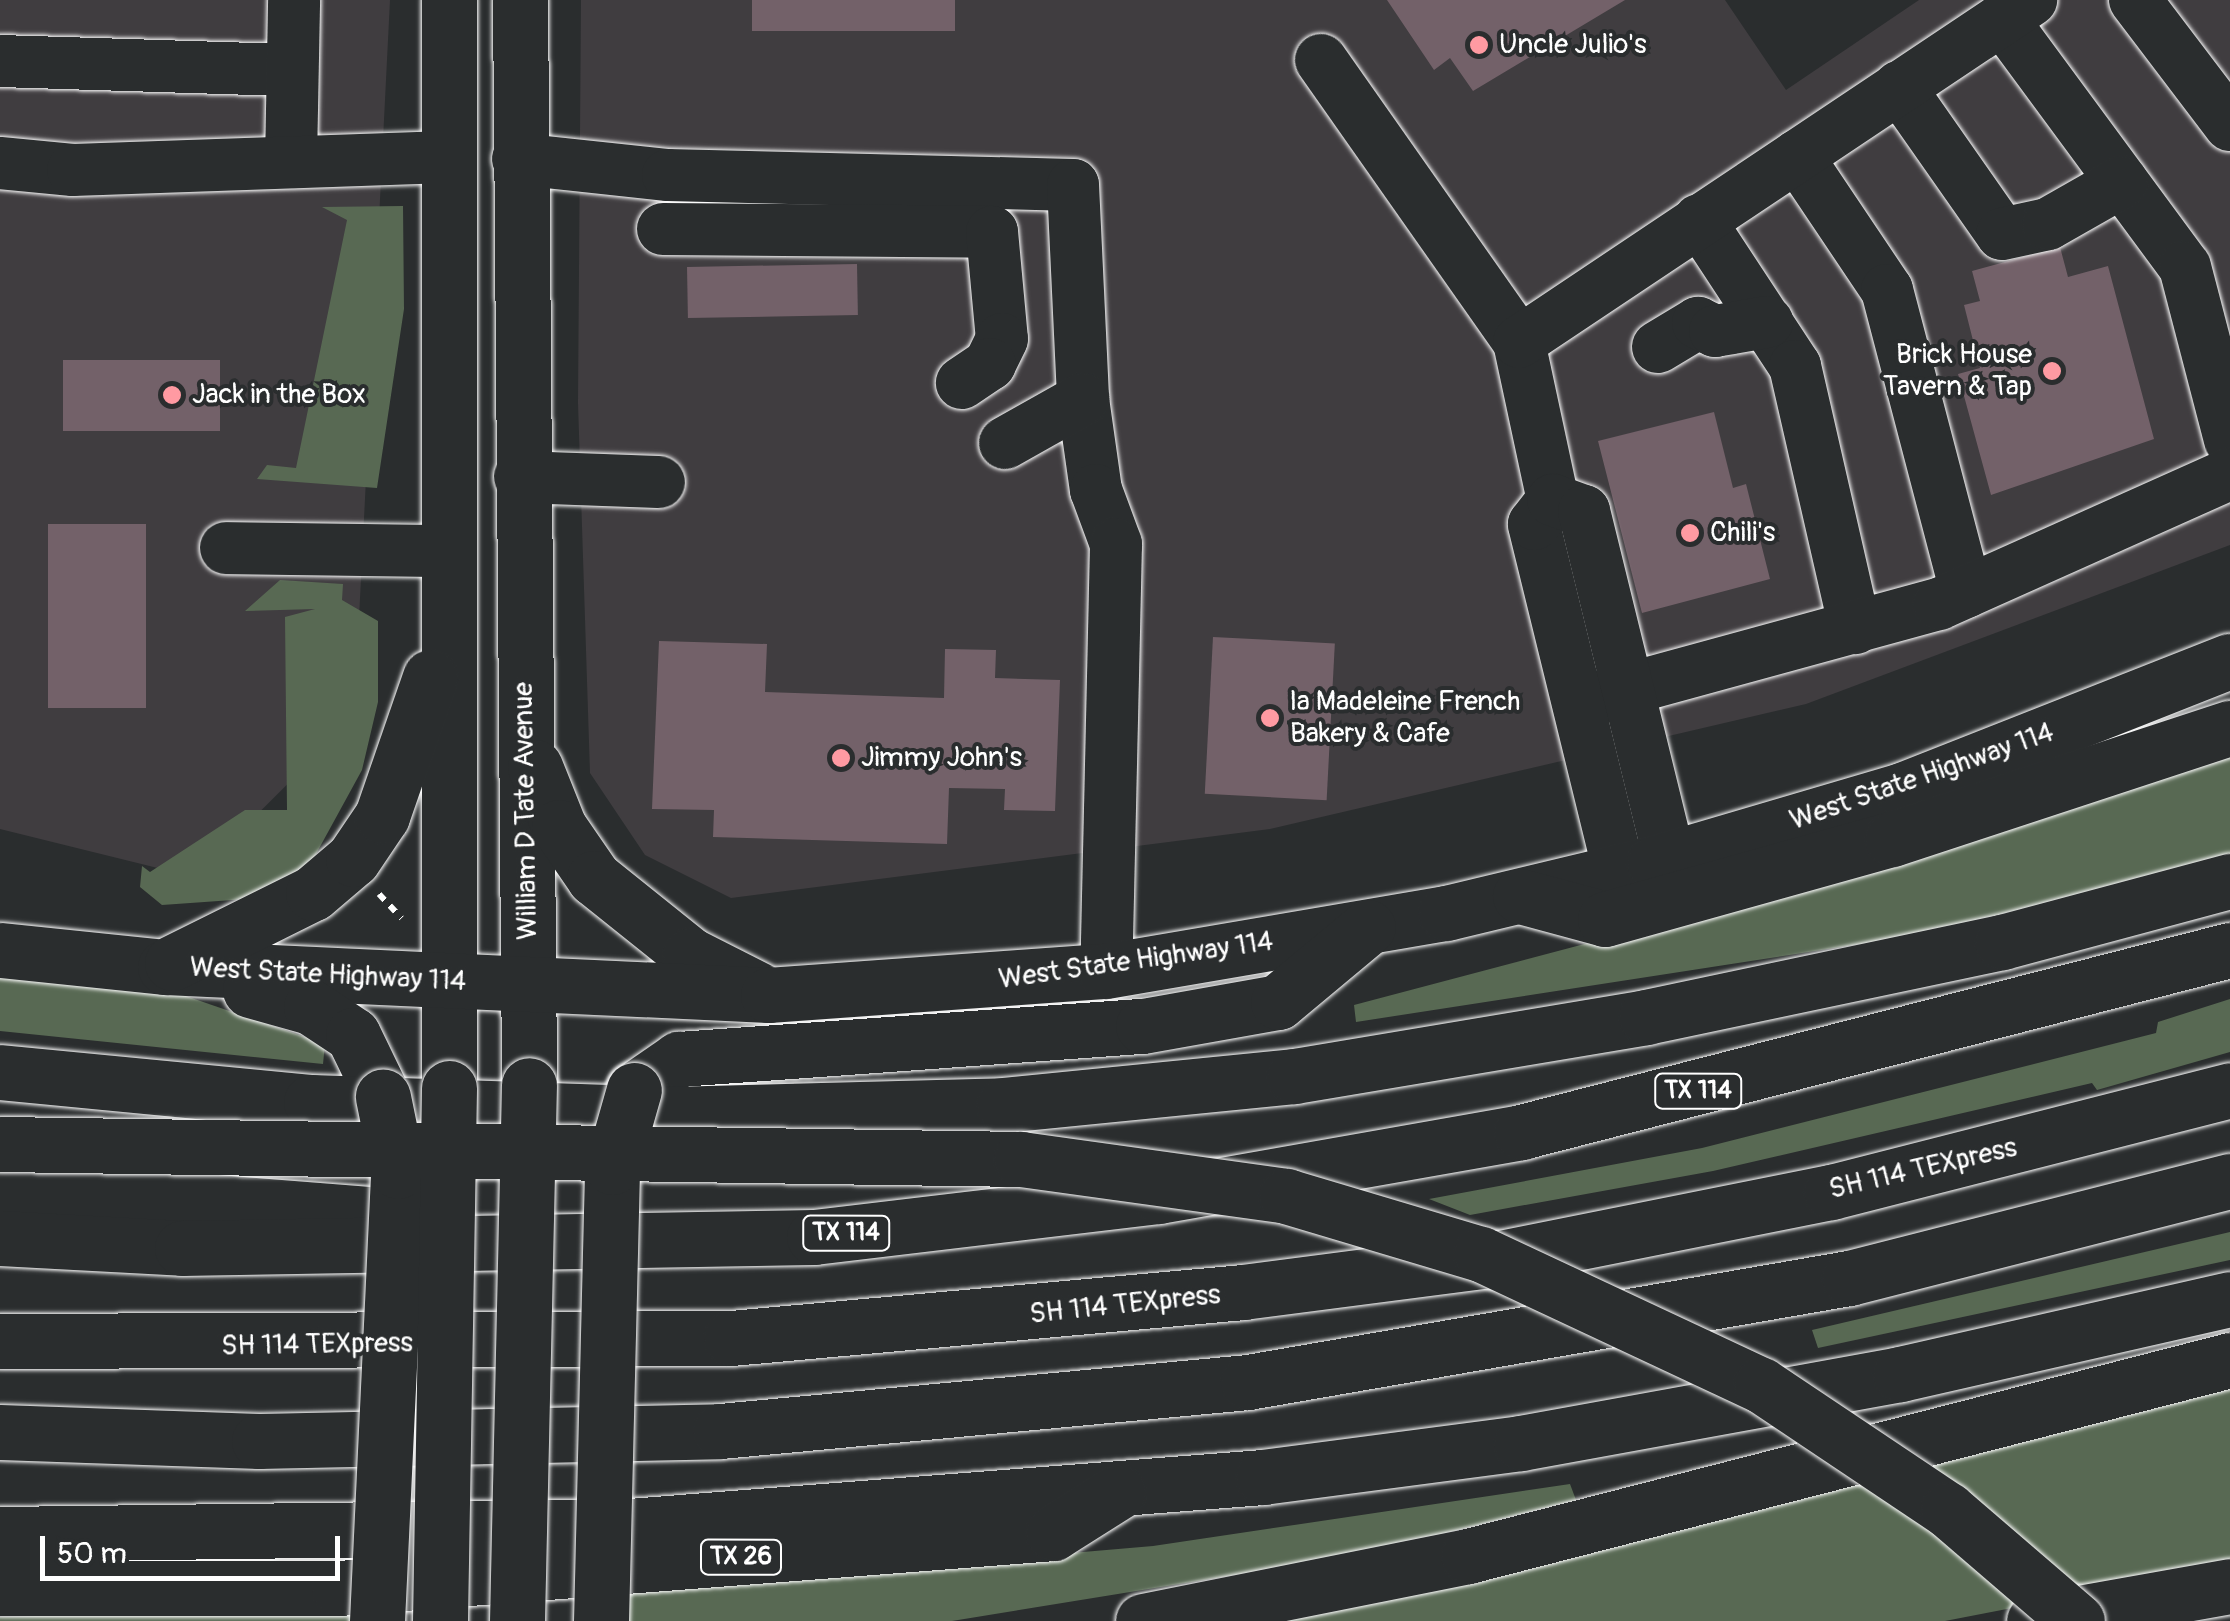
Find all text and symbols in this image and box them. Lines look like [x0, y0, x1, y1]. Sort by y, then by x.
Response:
place label: Uncle Julio's [1499, 28, 1646, 62]
marker: Uncle Julio's [1468, 34, 1490, 56]
place label: Brick House Tavern & Tap [1883, 338, 2032, 404]
marker: Brick House Tavern & Tap [2041, 360, 2063, 382]
place label: Jack in the Box [192, 378, 366, 412]
marker: Jack in the Box [161, 384, 183, 406]
place label: Chili's [1710, 516, 1775, 550]
marker: Chili's [1679, 522, 1701, 544]
street label: William D Tate Avenue [507, 682, 545, 940]
place label: la Madeleine French Bakery & Cafe [1290, 685, 1520, 751]
marker: la Madeleine French Bakery & Cafe [1259, 707, 1281, 729]
street label: West State Highway 114 [1786, 716, 2058, 838]
place label: Jimmy John's [861, 741, 1022, 775]
marker: Jimmy John's [830, 747, 852, 769]
street label: West State Highway 114 [997, 925, 1275, 997]
street label: West State Highway 114 [189, 951, 467, 999]
road number: TX 114 [1653, 1071, 1743, 1111]
street label: SH 114 TEXpress [1826, 1131, 2020, 1207]
road number: TX 114 [801, 1213, 891, 1253]
street label: SH 114 TEXpress [1028, 1278, 1222, 1332]
street label: SH 114 TEXpress [221, 1327, 413, 1363]
scale bar [45, 1516, 345, 1578]
text: 50 m [57, 1535, 127, 1572]
road number: TX 26 [698, 1537, 784, 1577]

